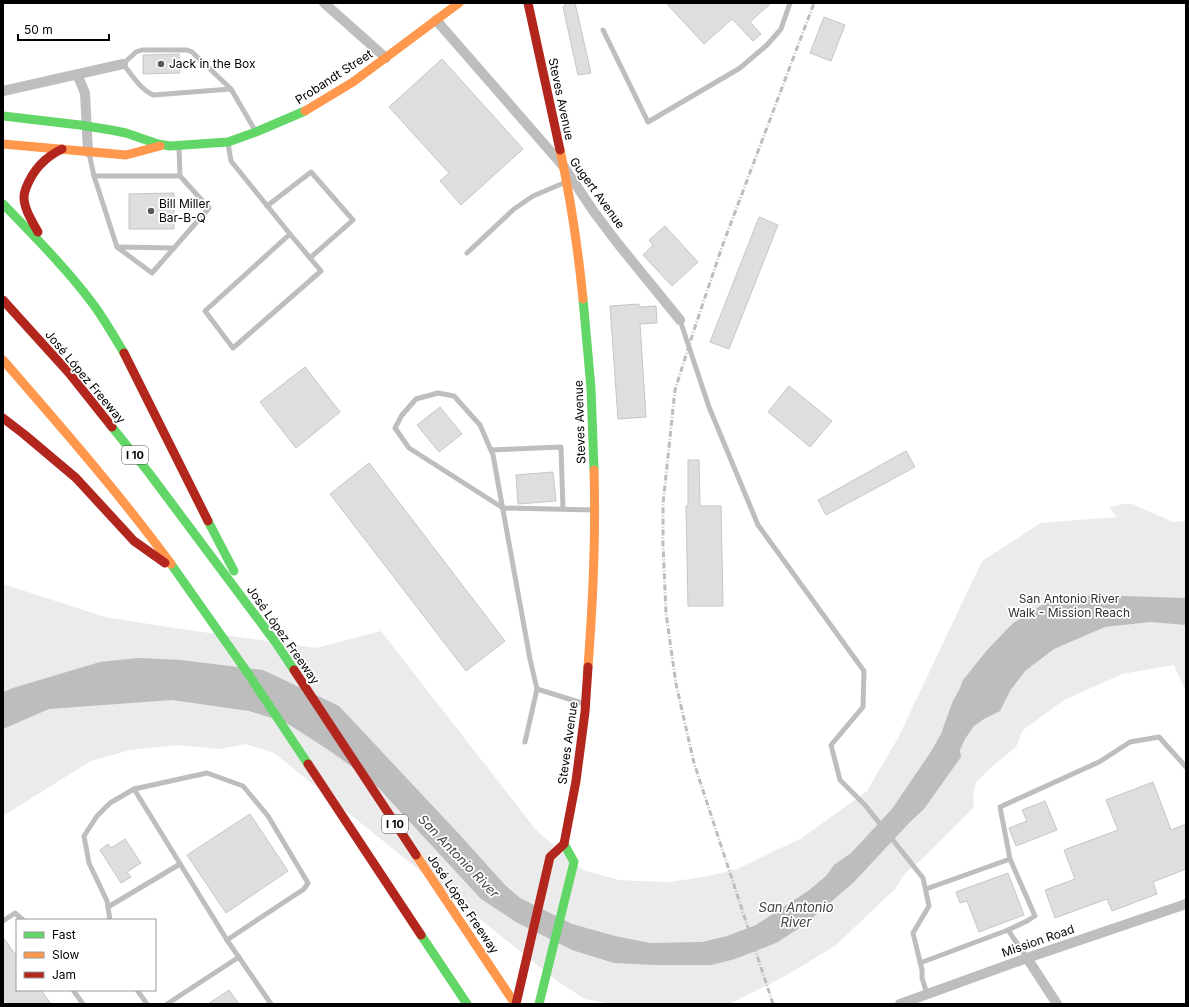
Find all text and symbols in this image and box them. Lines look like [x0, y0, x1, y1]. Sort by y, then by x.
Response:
scale bar [18, 16, 109, 42]
text: 50 m [24, 22, 53, 37]
street label: Probandt Street [292, 46, 375, 107]
place label: Jack in the Box [169, 56, 256, 71]
street label: Steves Avenue [545, 56, 578, 141]
marker: Jack in the Box [156, 59, 166, 69]
street label: Gugert Avenue [566, 154, 628, 231]
place label: Bill Miller Bar-B-Q [159, 196, 211, 225]
marker: Bill Miller Bar-B-Q [146, 206, 156, 216]
street label: José López Freeway [42, 327, 129, 426]
street label: Steves Avenue [571, 380, 588, 464]
road number: I 10 [122, 446, 148, 464]
street label: José López Freeway [244, 583, 323, 687]
park label: San Antonio River Walk - Mission Reach [1008, 591, 1130, 620]
street label: Steves Avenue [554, 700, 581, 785]
water label: San Antonio River [415, 811, 504, 902]
road number: I 10 [382, 815, 408, 833]
street label: José López Freeway [425, 851, 502, 957]
water label: San Antonio River [759, 899, 834, 930]
legend [16, 919, 156, 991]
street label: Mission Road [999, 921, 1076, 960]
text: Fast [52, 927, 76, 942]
text: Slow [52, 947, 80, 962]
text: Jam [52, 967, 76, 982]

